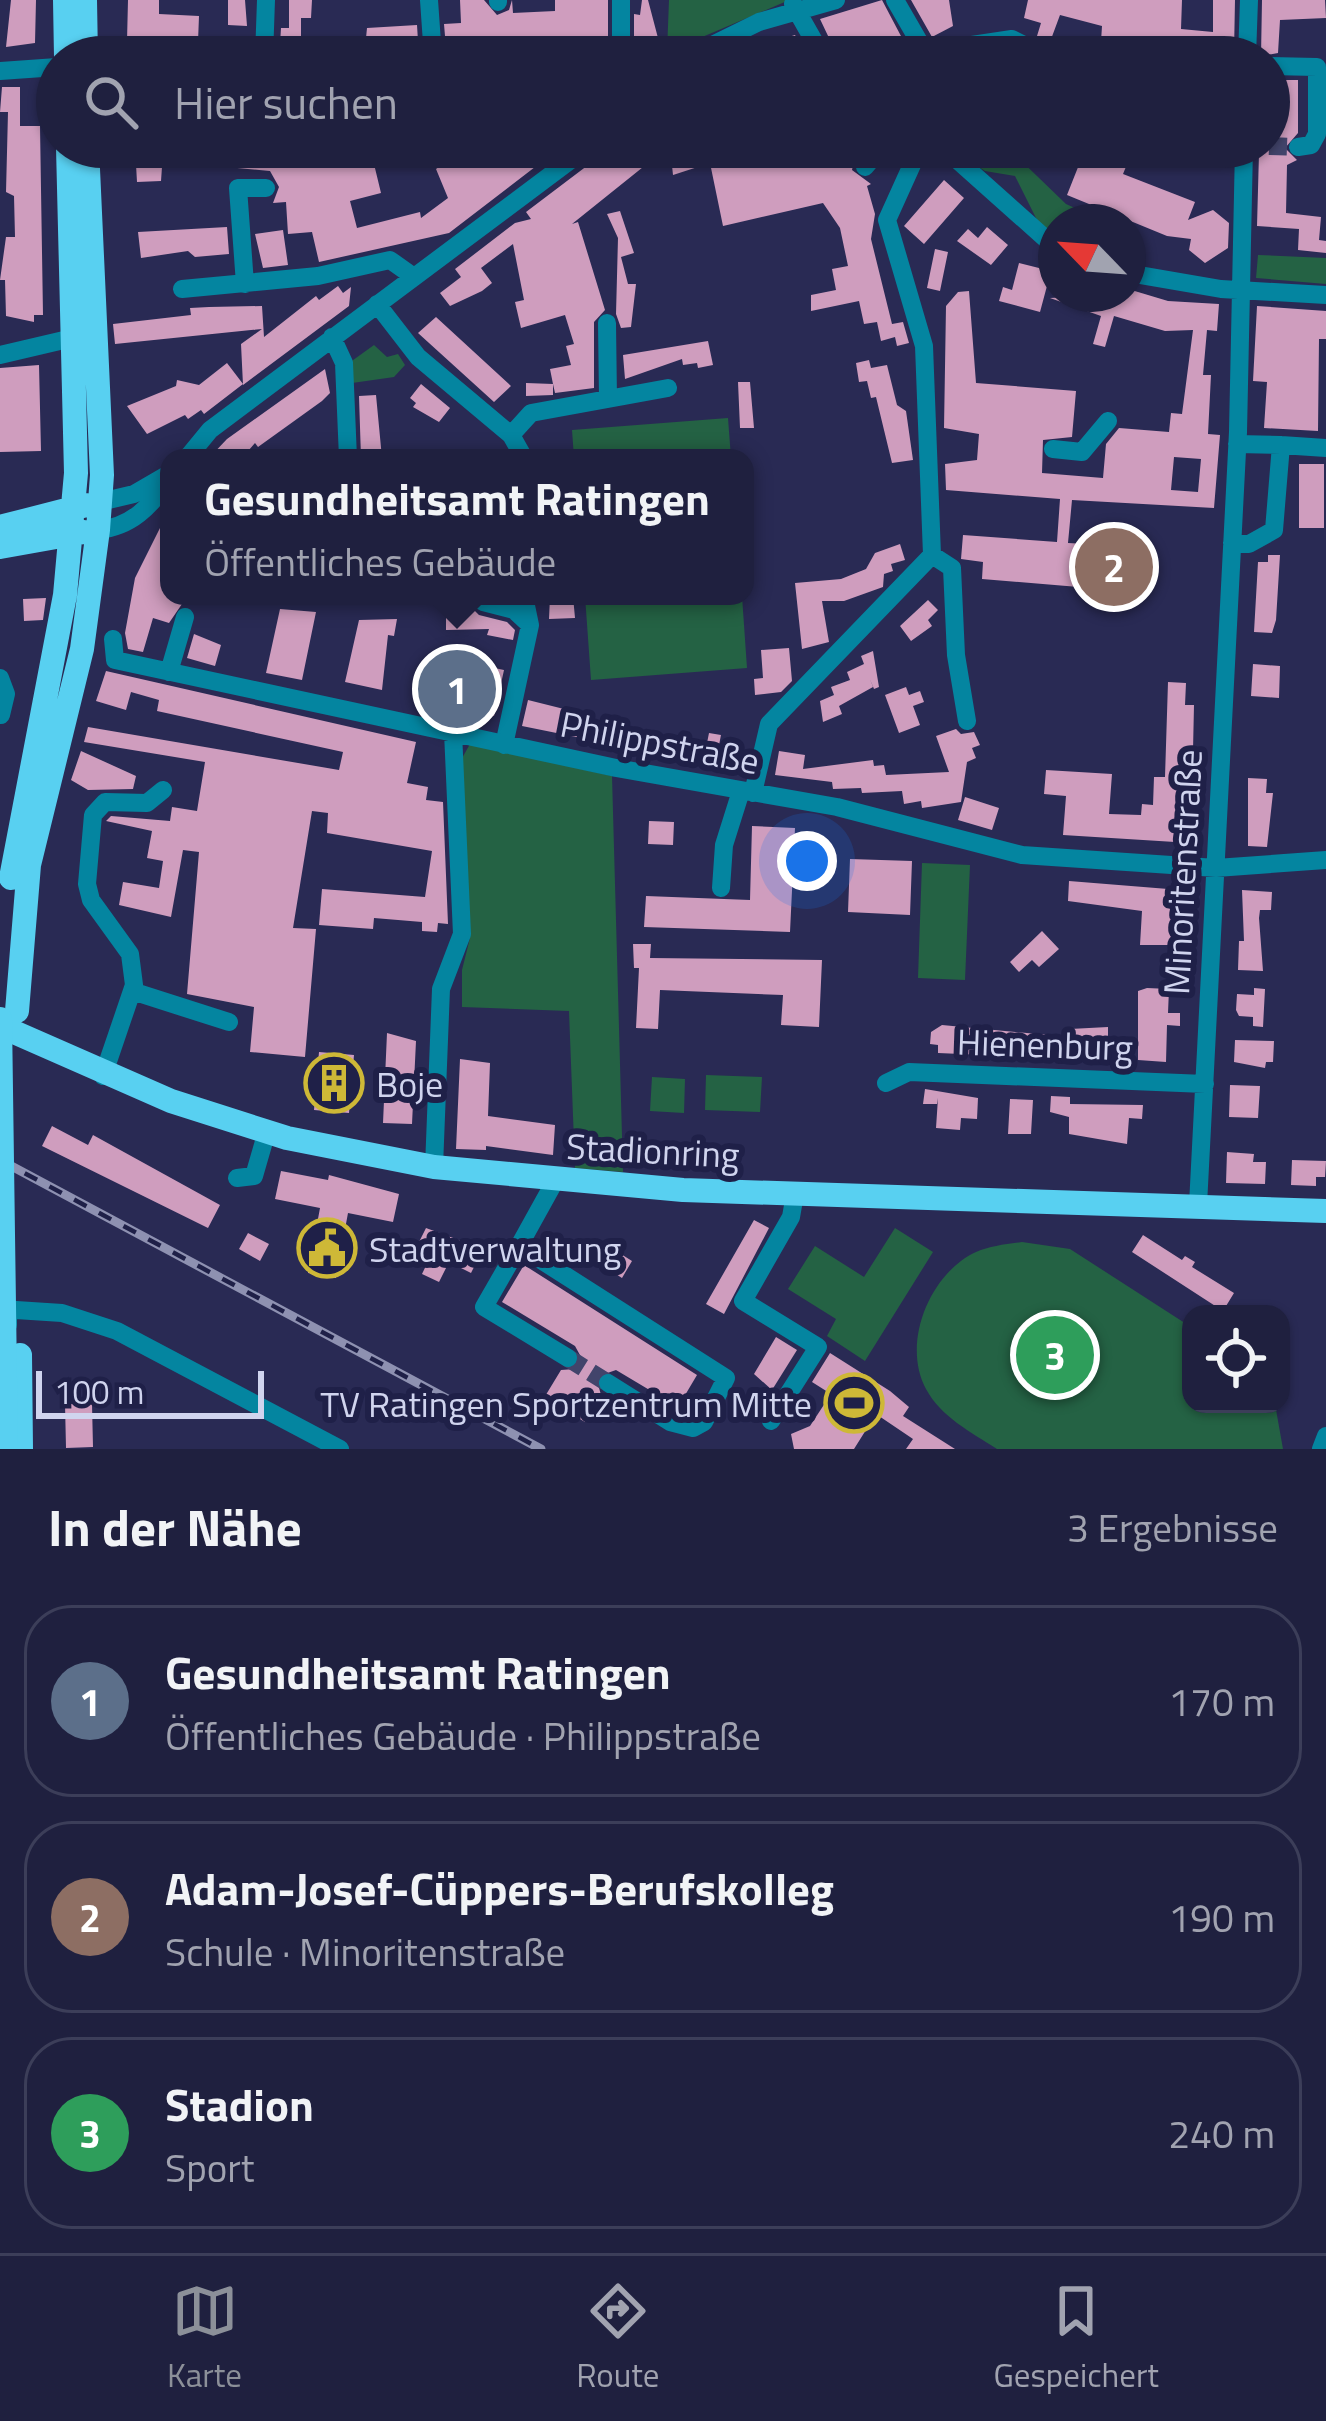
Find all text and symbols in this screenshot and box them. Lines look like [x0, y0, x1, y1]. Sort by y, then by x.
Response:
search box [36, 36, 1290, 168]
text: Hier suchen [174, 68, 398, 136]
icon: search [78, 69, 144, 135]
north arrow [1038, 204, 1146, 312]
popup [160, 449, 754, 605]
text: Gesundheitsamt Ratingen [204, 464, 710, 532]
pin: 2 [1075, 522, 1153, 612]
text: Öffentliches Gebäude [204, 532, 556, 591]
pin: 1 [418, 644, 496, 734]
street label: Philippstraße [556, 696, 764, 788]
street label: Minoritenstraße [1148, 748, 1216, 996]
your location [777, 831, 837, 891]
street label: Hienenburg [956, 1013, 1134, 1075]
building icon: Boje [303, 1052, 365, 1114]
place label: Boje [376, 1056, 443, 1111]
street label: Stadionring [565, 1118, 741, 1182]
public building icon: Stadtverwaltung [296, 1217, 358, 1279]
place label: Stadtverwaltung [369, 1221, 621, 1276]
map controls [1182, 1305, 1290, 1413]
button: locate [1182, 1305, 1290, 1413]
pin: 3 [1016, 1310, 1094, 1400]
scale bar [36, 1365, 264, 1418]
text: 100 m [54, 1367, 144, 1417]
sports icon: TV Ratingen Sportzentrum Mitte [823, 1372, 885, 1434]
place label: TV Ratingen Sportzentrum Mitte [320, 1376, 812, 1431]
text: In der Nähe [48, 1488, 302, 1566]
text: 3 Ergebnisse [1067, 1498, 1278, 1557]
text: Gesundheitsamt Ratingen [165, 1638, 671, 1706]
text: 1 [79, 1672, 101, 1731]
text: 170 m [1168, 1672, 1275, 1731]
text: Öffentliches Gebäude · Philippstraße [165, 1706, 761, 1765]
text: Adam-Josef-Cüppers-Berufskolleg [165, 1854, 834, 1922]
text: 2 [79, 1888, 101, 1947]
text: 190 m [1168, 1888, 1275, 1947]
text: Schule · Minoritenstraße [165, 1922, 565, 1981]
text: Stadion [165, 2070, 314, 2138]
text: 3 [79, 2104, 101, 2163]
text: 240 m [1168, 2104, 1275, 2163]
text: Sport [165, 2138, 254, 2197]
tab: Karte [167, 2278, 242, 2400]
tab: Route [576, 2278, 659, 2400]
tab: Gespeichert [994, 2278, 1159, 2400]

